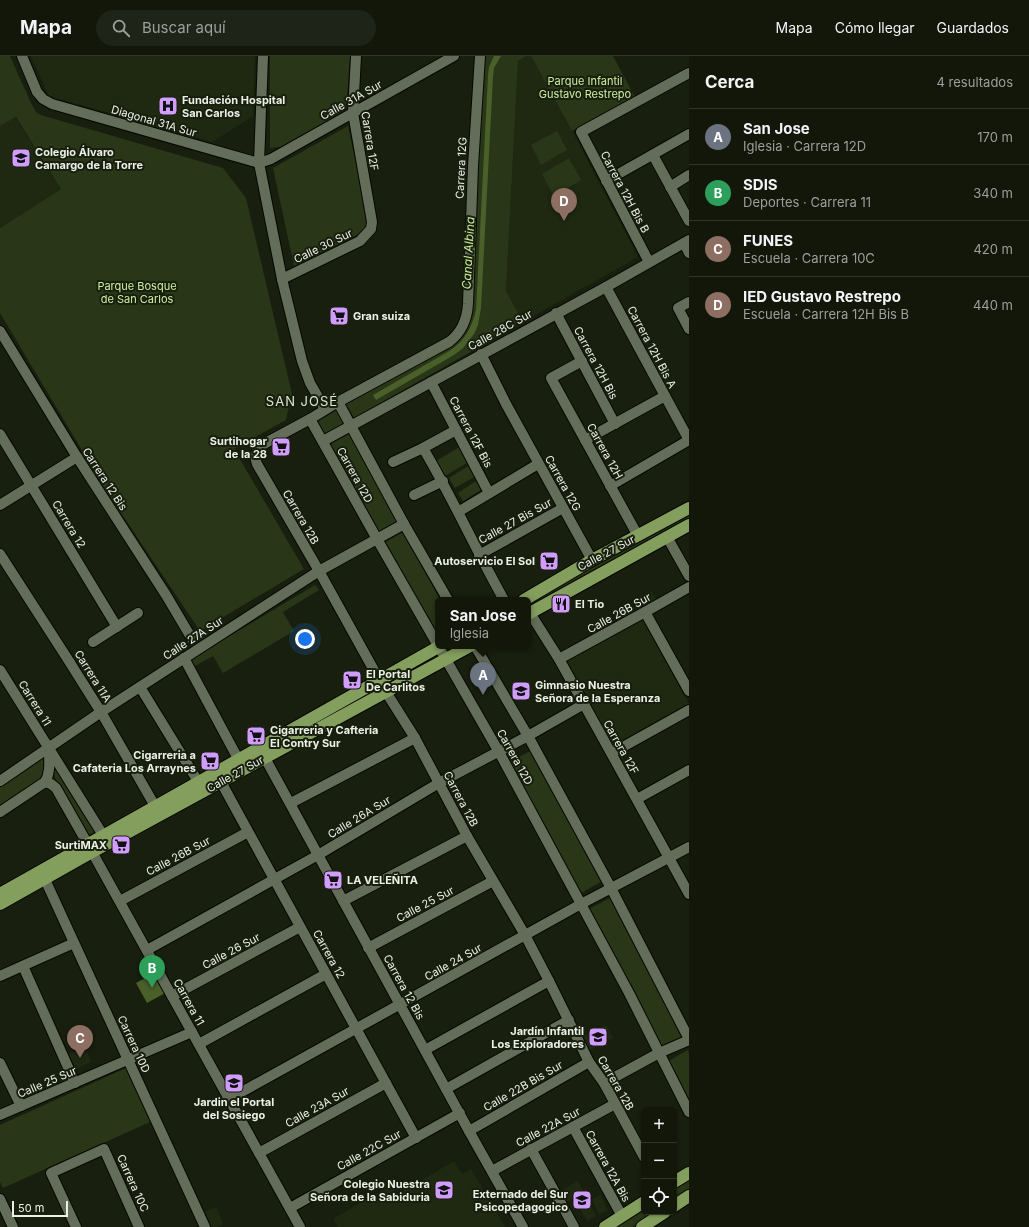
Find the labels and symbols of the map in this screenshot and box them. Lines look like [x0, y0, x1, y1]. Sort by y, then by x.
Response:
park label: Parque Infantil Gustavo Restrepo [539, 74, 632, 101]
street label: Calle 31A Sur [318, 77, 384, 123]
place label: Fundación Hospital San Carlos [182, 93, 285, 120]
hospital icon: Fundación Hospital San Carlos [157, 95, 179, 117]
street label: Diagonal 31A Sur [110, 102, 198, 140]
street label: Carrera 12F [358, 110, 382, 172]
street label: Carrera 12G [452, 137, 470, 199]
place label: Colegio Álvaro Camargo de la Torre [35, 145, 144, 172]
school or university icon: Colegio Álvaro Camargo de la Torre [10, 147, 32, 169]
street label: Carrera 12H Bis B [598, 149, 652, 235]
pin: D [551, 188, 577, 221]
water label: Canal Albina [459, 216, 477, 290]
street label: Calle 30 Sur [291, 226, 355, 266]
park label: Parque Bosque de San Carlos [97, 279, 177, 306]
street label: Carrera 12H Bis A [624, 303, 680, 391]
supermarket icon: Gran suiza [328, 305, 350, 327]
street label: Calle 28C Sur [465, 307, 535, 353]
place label: Gran suiza [353, 309, 410, 323]
street label: Carrera 12H Bis [571, 324, 621, 402]
district label: SAN JOSÉ [266, 393, 338, 409]
street label: Carrera 12F Bis [446, 394, 496, 470]
street label: Carrera 12H [584, 421, 626, 481]
place label: Surtihogar de la 28 [210, 434, 268, 461]
supermarket icon: Surtihogar de la 28 [270, 436, 292, 458]
street label: Carrera 12 Bis [79, 445, 131, 513]
street label: Carrera 12D [334, 445, 376, 505]
street label: Carrera 12G [542, 453, 584, 513]
street label: Carrera 12B [280, 487, 322, 547]
street label: Calle 27 Bis Sur [476, 495, 554, 547]
street label: Carrera 12 [49, 497, 89, 551]
street label: Calle 27 Sur [575, 532, 637, 574]
supermarket icon: Autoservicio El Sol [538, 550, 560, 572]
place label: Autoservicio El Sol [434, 554, 535, 568]
street label: Calle 26B Sur [585, 590, 653, 636]
restaurant icon: El Tio [550, 593, 572, 615]
place label: El Tio [575, 597, 605, 611]
street label: Calle 27A Sur [160, 613, 226, 663]
your location [295, 629, 315, 649]
street label: Carrera 11A [71, 647, 115, 705]
pin: A [470, 662, 496, 695]
place label: El Portal De Carlitos [366, 667, 425, 694]
supermarket icon: El Portal De Carlitos [341, 669, 363, 691]
street label: Carrera 11 [15, 678, 55, 728]
place label: Gimnasio Nuestra Señora de la Esperanza [535, 678, 660, 705]
school or university icon: Gimnasio Nuestra Señora de la Esperanza [510, 680, 532, 702]
street label: Carrera 12F [600, 717, 642, 777]
place label: Cigarreria y Cafteria El Contry Sur [270, 723, 378, 750]
supermarket icon: Cigarreria y Cafteria El Contry Sur [245, 725, 267, 747]
street label: Carrera 12D [494, 727, 536, 787]
place label: Cigarreria a Cafateria Los Arraynes [73, 748, 196, 775]
supermarket icon: Cigarreria a Cafateria Los Arraynes [199, 750, 221, 772]
street label: Calle 27 Sur [204, 753, 266, 795]
street label: Carrera 12B [441, 769, 481, 829]
street label: Calle 26A Sur [325, 793, 393, 841]
street label: Calle 26B Sur [144, 833, 212, 879]
supermarket icon: SurtiMAX [110, 834, 132, 856]
place label: SurtiMAX [55, 838, 107, 852]
supermarket icon: LA VELEÑITA [322, 869, 344, 891]
place label: LA VELEÑITA [347, 873, 418, 887]
street label: Calle 25 Sur [394, 883, 456, 925]
street label: Carrera 12 [310, 927, 348, 981]
street label: Calle 26 Sur [200, 930, 262, 972]
street label: Calle 24 Sur [422, 940, 484, 984]
street label: Carrera 12 Bis [380, 952, 428, 1022]
pin: B [139, 955, 165, 988]
street label: Carrera 11 [170, 976, 208, 1028]
street label: Carrera 10D [115, 1013, 153, 1075]
place label: Jardín Infantil Los Exploradores [491, 1024, 584, 1051]
pin: C [67, 1025, 93, 1058]
school or university icon: Jardín Infantil Los Exploradores [587, 1026, 609, 1048]
street label: Carrera 12B [595, 1053, 637, 1113]
street label: Calle 22B Bis Sur [481, 1058, 565, 1114]
street label: Calle 25 Sur [15, 1063, 79, 1101]
school or university icon: Jardin el Portal del Sosiego [223, 1072, 245, 1094]
street label: Calle 23A Sur [283, 1084, 351, 1130]
place label: Jardin el Portal del Sosiego [194, 1095, 274, 1122]
street label: Calle 22A Sur [513, 1104, 583, 1150]
street label: Calle 22C Sur [334, 1127, 404, 1173]
street label: Carrera 12A Bis [583, 1128, 634, 1204]
street label: Carrera 10C [114, 1152, 152, 1214]
place label: Colegio Nuestra Señora de la Sabiduria [310, 1177, 430, 1204]
school or university icon: Colegio Nuestra Señora de la Sabiduria [433, 1179, 455, 1201]
place label: Externado del Sur Psicopedagogico [473, 1187, 569, 1214]
school or university icon: Externado del Sur Psicopedagogico [571, 1189, 593, 1211]
scale bar [12, 1199, 68, 1218]

